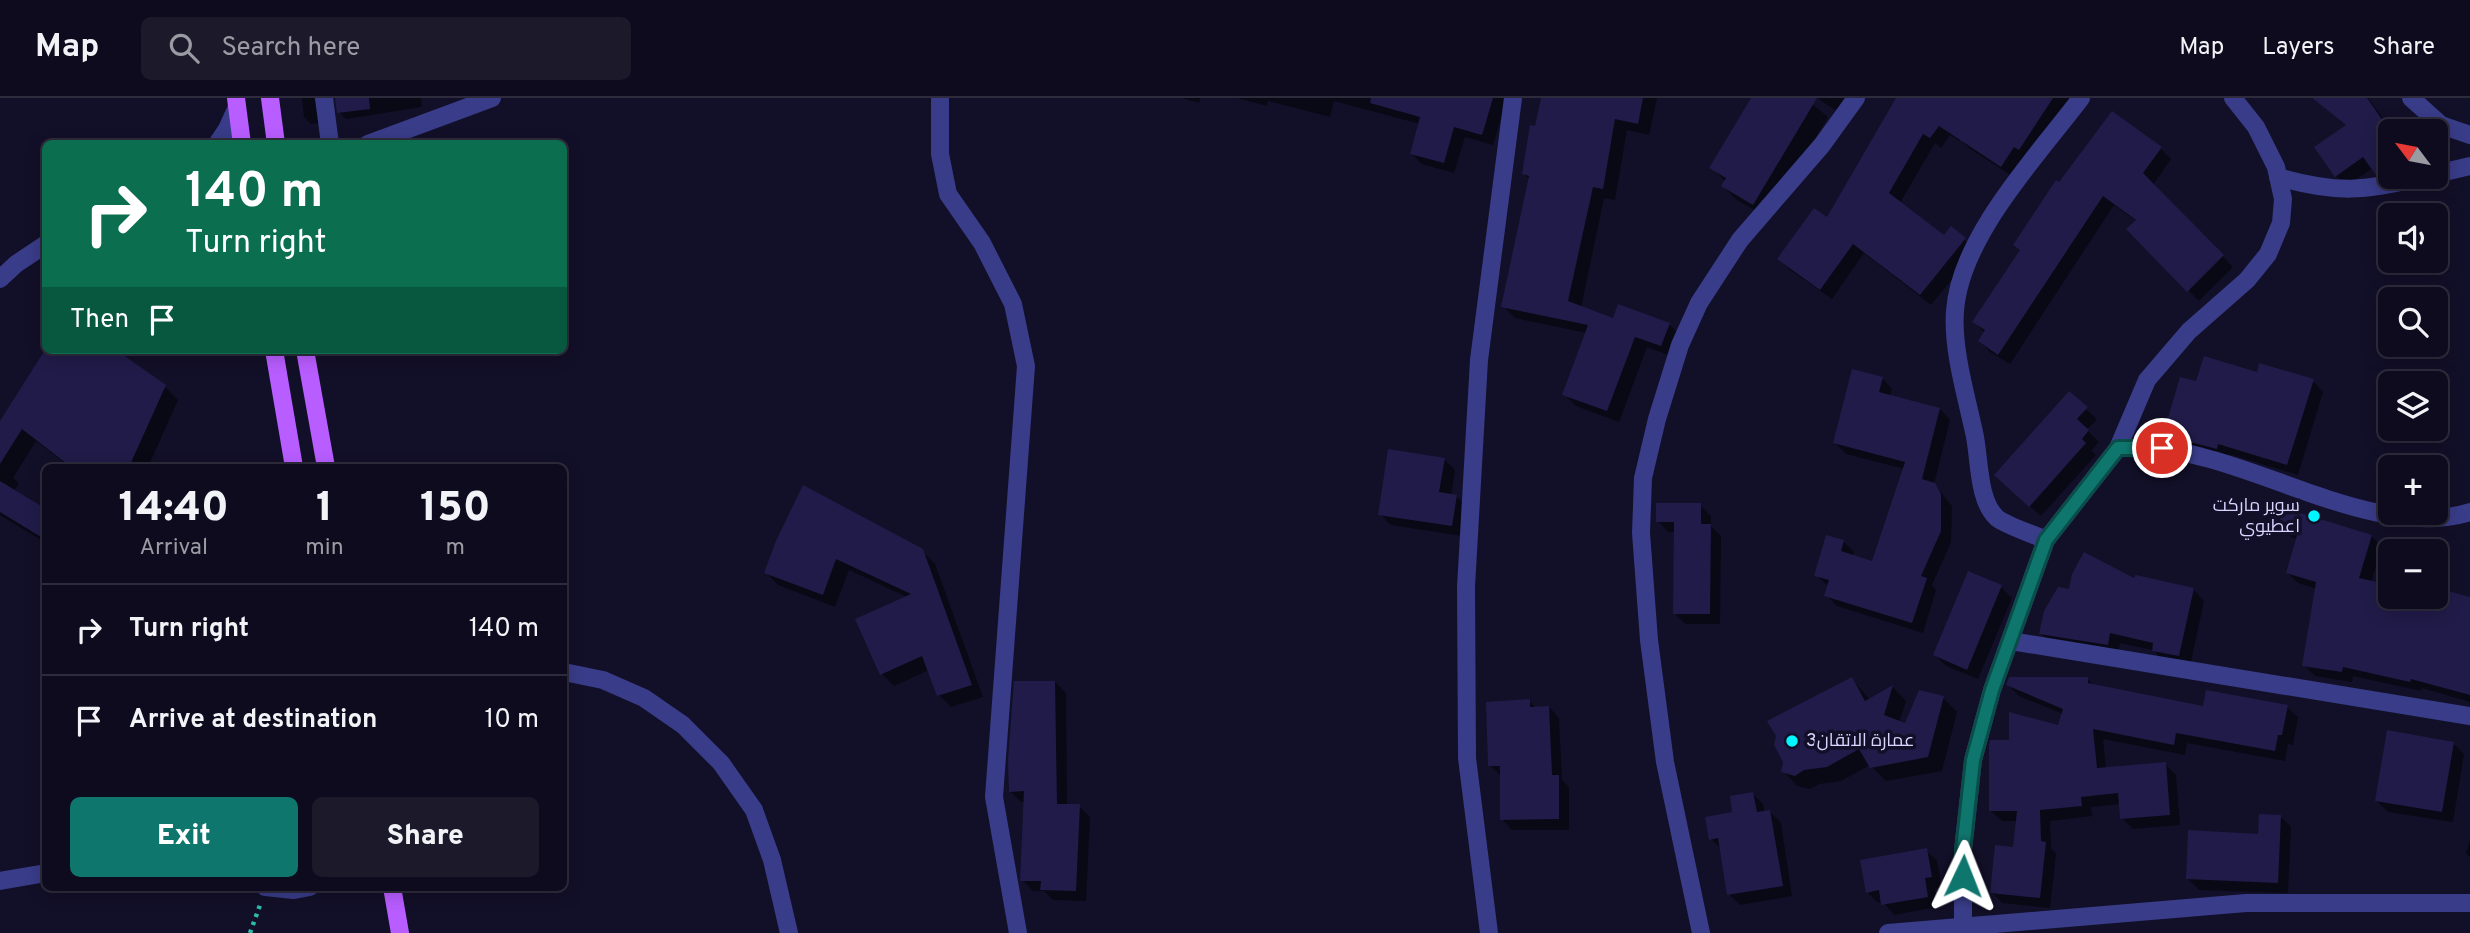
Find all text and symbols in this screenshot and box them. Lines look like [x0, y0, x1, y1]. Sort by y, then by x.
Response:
search box [141, 17, 631, 80]
text: Map [35, 27, 99, 69]
icon: search [165, 29, 203, 67]
text: Search here [221, 32, 360, 65]
text: Map [2179, 33, 2224, 63]
text: Layers [2262, 33, 2334, 63]
text: Share [2372, 33, 2435, 63]
north arrow [2378, 119, 2448, 189]
map controls [2378, 119, 2448, 609]
text: 140 m [185, 163, 324, 225]
icon: right [70, 168, 161, 259]
button: sound [2378, 203, 2448, 273]
text: Turn right [185, 224, 327, 264]
button: search [2378, 287, 2448, 357]
icon: arrive [143, 301, 181, 339]
text: Then [70, 304, 129, 337]
button: layers [2378, 371, 2448, 441]
pin [2132, 418, 2192, 478]
icon: arrive [2143, 429, 2181, 467]
button: + [2378, 455, 2448, 525]
text: 14:40 [118, 483, 229, 536]
text: 1 [316, 483, 333, 536]
text: 150 [420, 483, 491, 536]
place label: سوير ماركت اعطيوي [2213, 495, 2300, 540]
marker: سوير ماركت اعطيوي [2306, 508, 2322, 524]
text: Arrival [139, 534, 208, 563]
text: min [305, 534, 344, 563]
text: m [446, 534, 465, 563]
button: − [2378, 539, 2448, 609]
icon: right [70, 611, 108, 649]
text: Turn right [129, 613, 249, 646]
text: 140 m [469, 613, 539, 646]
icon: arrive [70, 702, 108, 740]
text: Arrive at destination [129, 704, 377, 737]
text: 10 m [484, 704, 539, 737]
place label: عمارة الاتقان3 [1806, 730, 1914, 753]
marker: عمارة الاتقان3 [1784, 733, 1800, 749]
button: Exit [70, 797, 298, 877]
button: Share [312, 797, 539, 877]
position arrow [1926, 839, 2000, 913]

